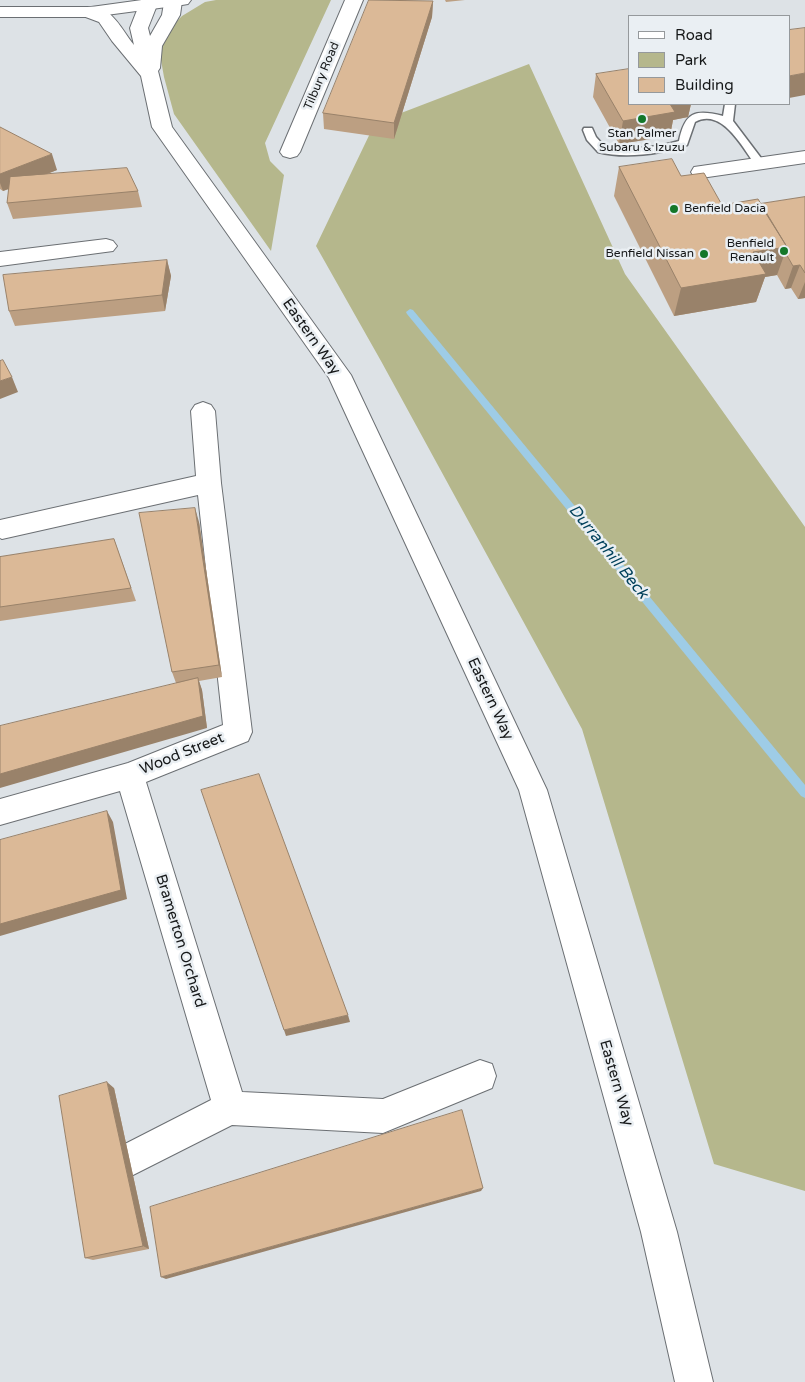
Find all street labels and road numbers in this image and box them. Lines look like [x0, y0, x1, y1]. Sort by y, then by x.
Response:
street label: Tilbury Road [301, 40, 343, 112]
street label: Eastern Way [278, 295, 344, 379]
street label: Eastern Way [463, 655, 517, 743]
street label: Wood Street [137, 729, 227, 779]
street label: Bramerton Orchard [151, 872, 209, 1010]
street label: Eastern Way [595, 1038, 637, 1128]

